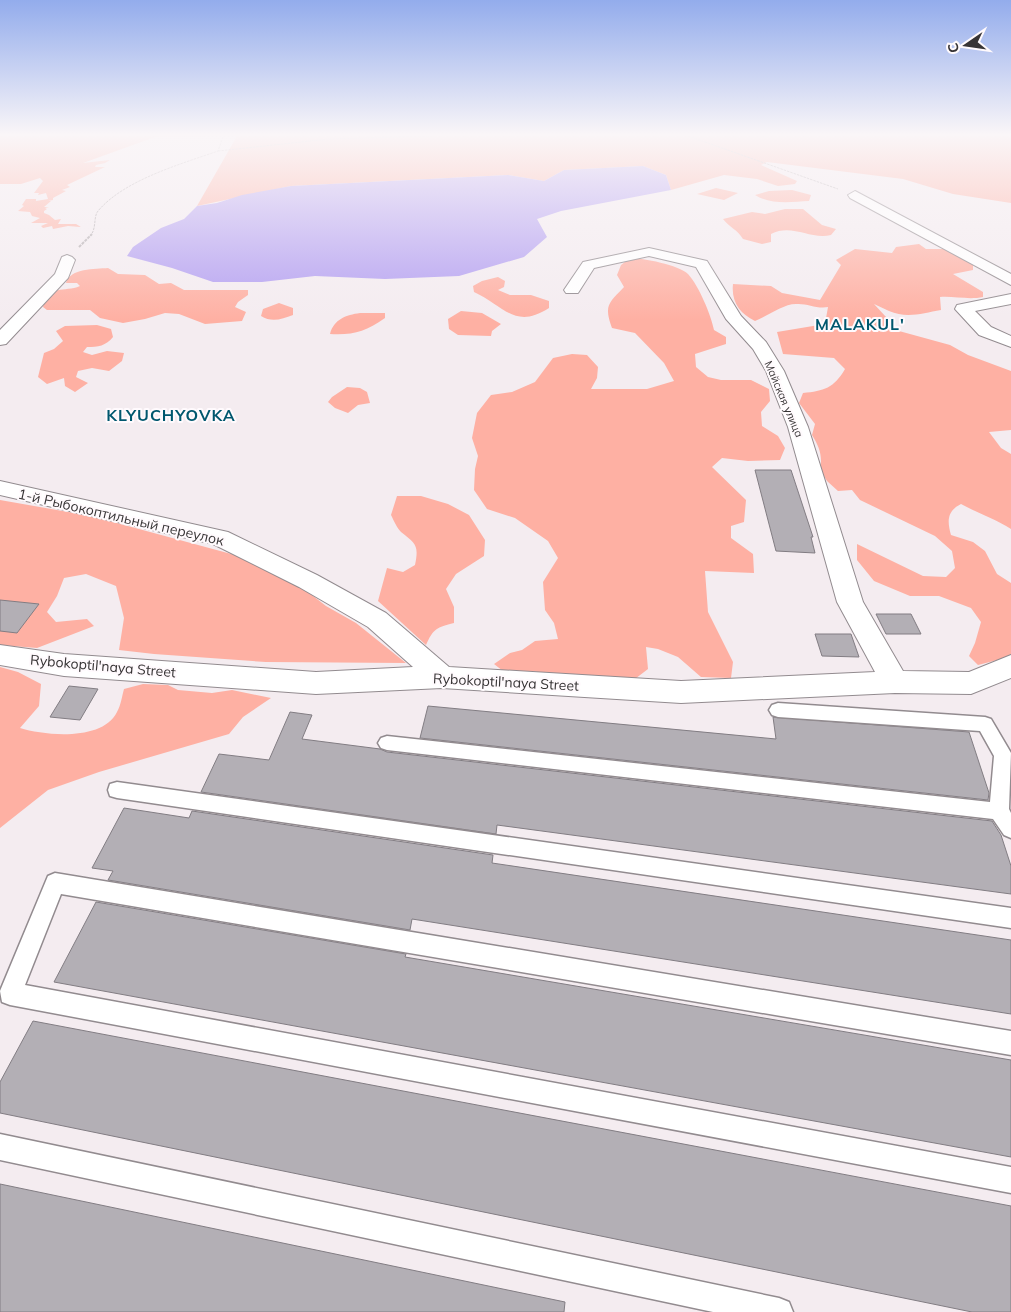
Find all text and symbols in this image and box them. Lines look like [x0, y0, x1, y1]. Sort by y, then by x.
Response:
north arrow [941, 20, 991, 70]
text: С [943, 41, 963, 55]
district label: MALAKUL' [815, 314, 905, 334]
street label: Майская улица [762, 359, 806, 439]
district label: KLYUCHYOVKA [106, 405, 236, 425]
street label: 1-й Рыбокоптильный переулок [16, 485, 226, 550]
street label: Rybokoptil'naya Street [29, 651, 177, 681]
street label: Rybokoptil'naya Street [433, 669, 580, 695]

